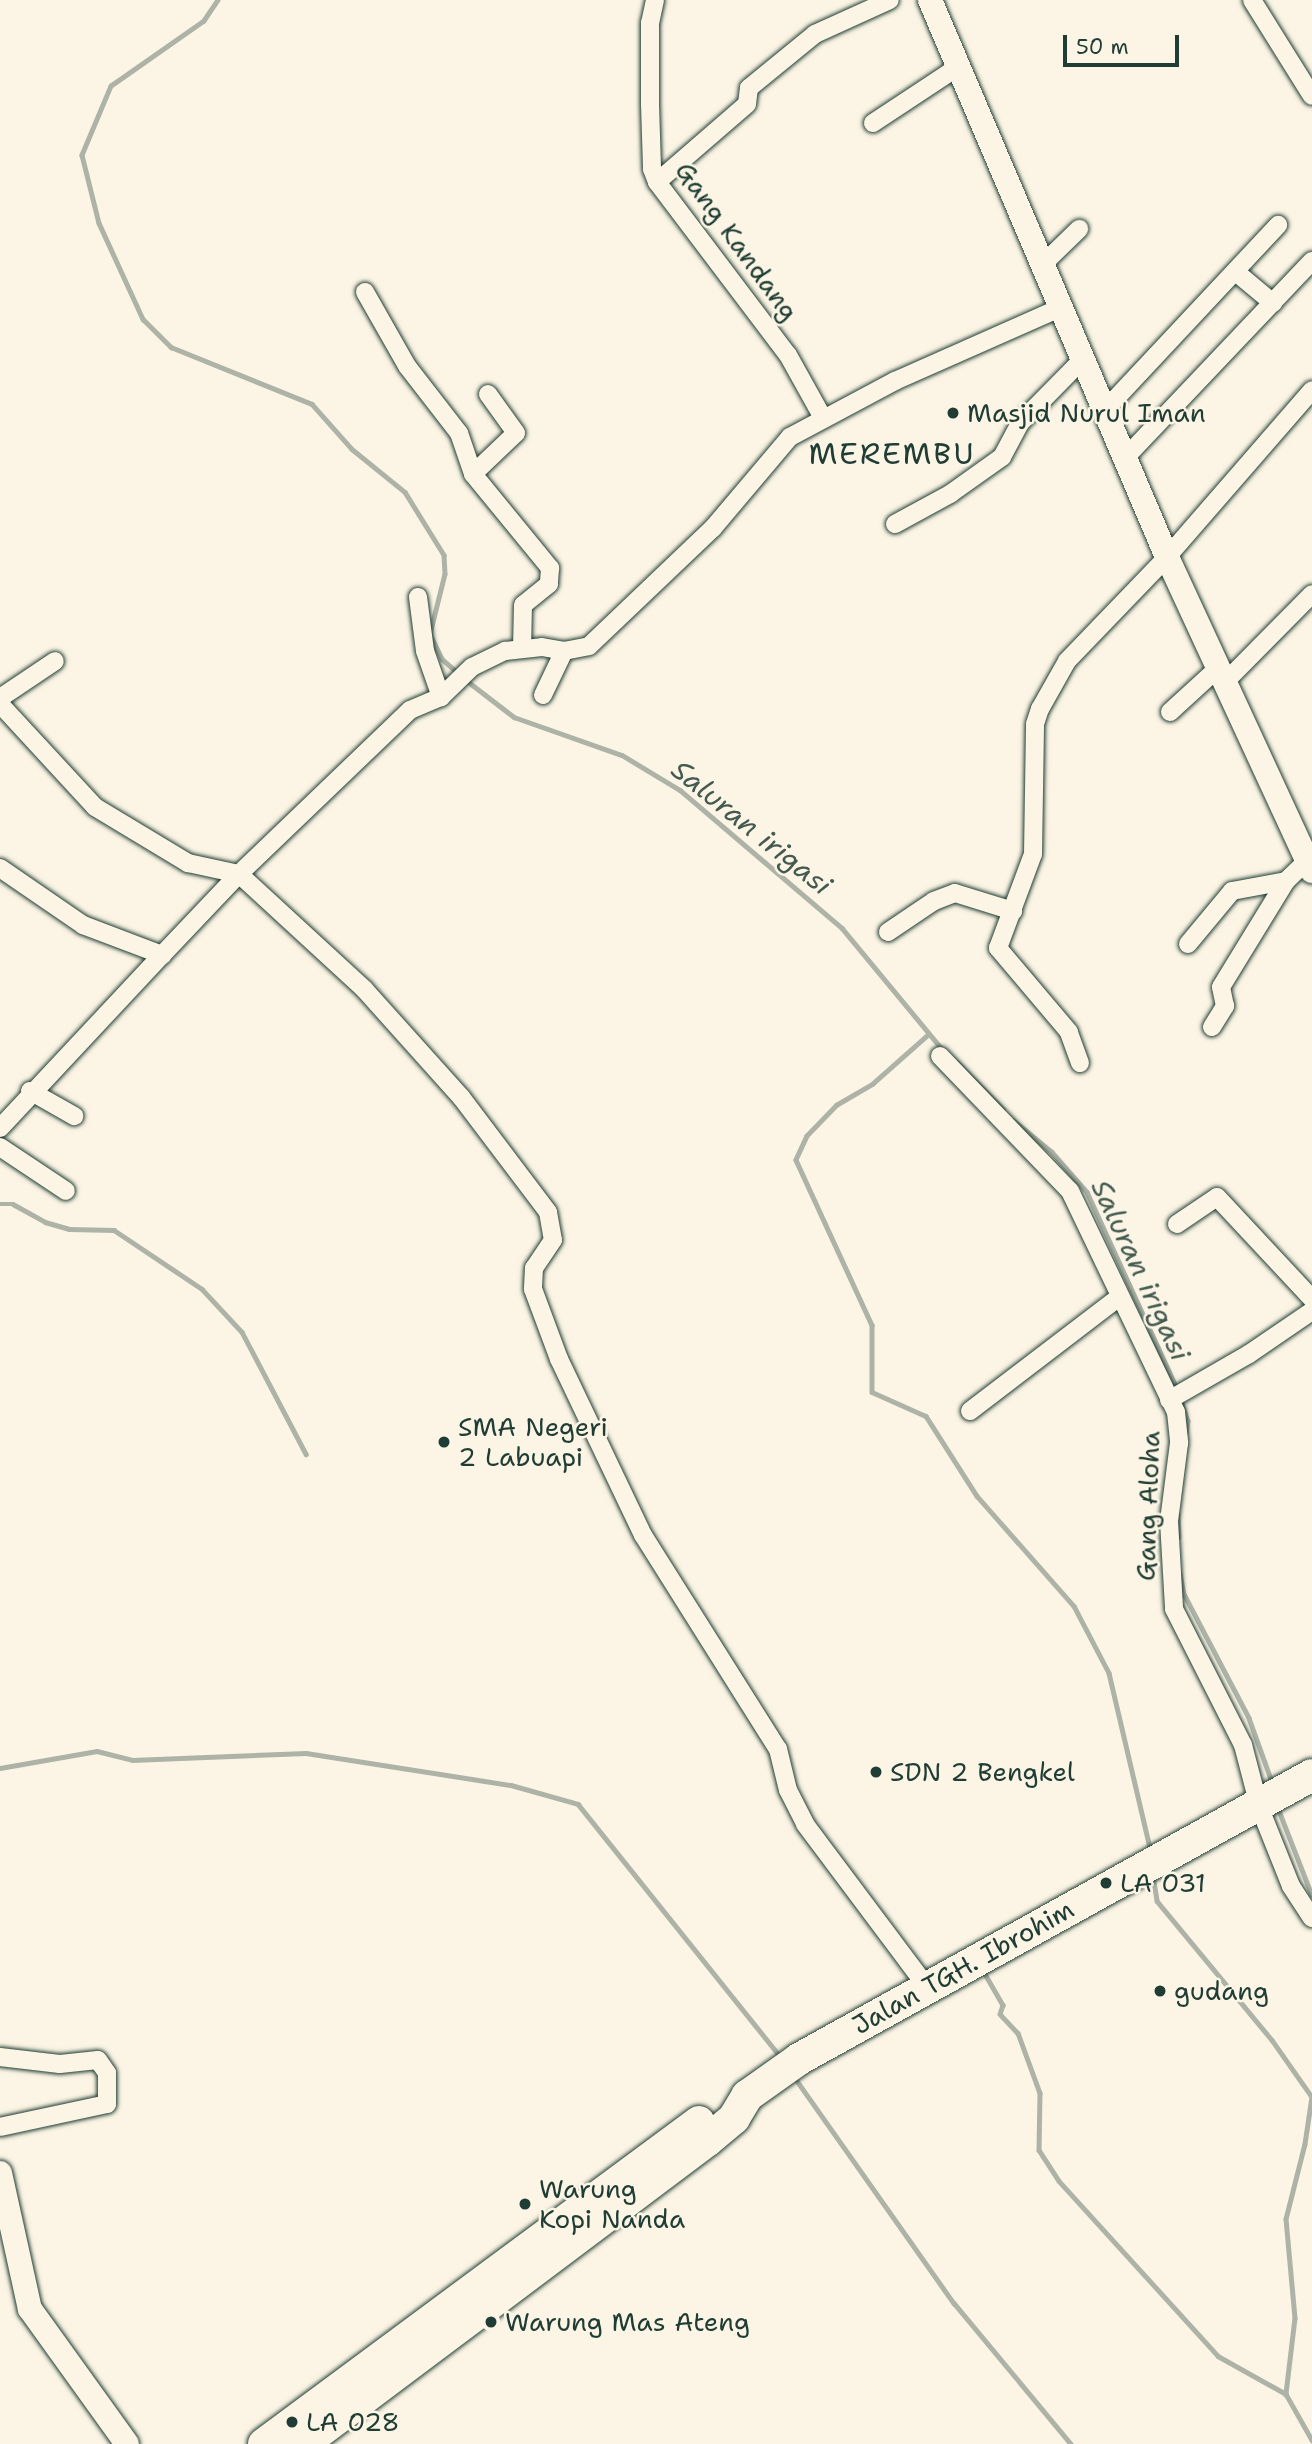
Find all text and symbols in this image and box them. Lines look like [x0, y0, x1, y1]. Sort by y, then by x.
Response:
scale bar [1067, 21, 1182, 65]
text: 50 m [1076, 33, 1129, 61]
street label: Gang Kandang [669, 155, 805, 327]
place label: Masjid Nurul Iman [967, 397, 1206, 429]
marker: Masjid Nurul Iman [945, 405, 961, 421]
district label: MEREMBU [809, 436, 975, 472]
water label: Saluran irigasi [665, 752, 839, 902]
water label: Saluran irigasi [1084, 1174, 1198, 1366]
place label: SMA Negeri 2 Labuapi [458, 1411, 608, 1472]
street label: Gang Aloha [1130, 1430, 1166, 1582]
marker: SMA Negeri 2 Labuapi [436, 1434, 452, 1450]
place label: SDN 2 Bengkel [890, 1756, 1075, 1788]
marker: SDN 2 Bengkel [868, 1764, 884, 1780]
place label: LA 031 [1120, 1867, 1206, 1899]
marker: LA 031 [1098, 1875, 1114, 1891]
street label: Jalan TGH. Ibrohim [847, 1893, 1079, 2041]
place label: gudang [1174, 1975, 1269, 2007]
marker: gudang [1152, 1983, 1168, 1999]
place label: Warung Kopi Nanda [539, 2173, 685, 2234]
marker: Warung Kopi Nanda [517, 2196, 533, 2212]
place label: Warung Mas Ateng [505, 2306, 750, 2338]
marker: Warung Mas Ateng [483, 2314, 499, 2330]
place label: LA 028 [306, 2406, 400, 2438]
marker: LA 028 [284, 2414, 300, 2430]

